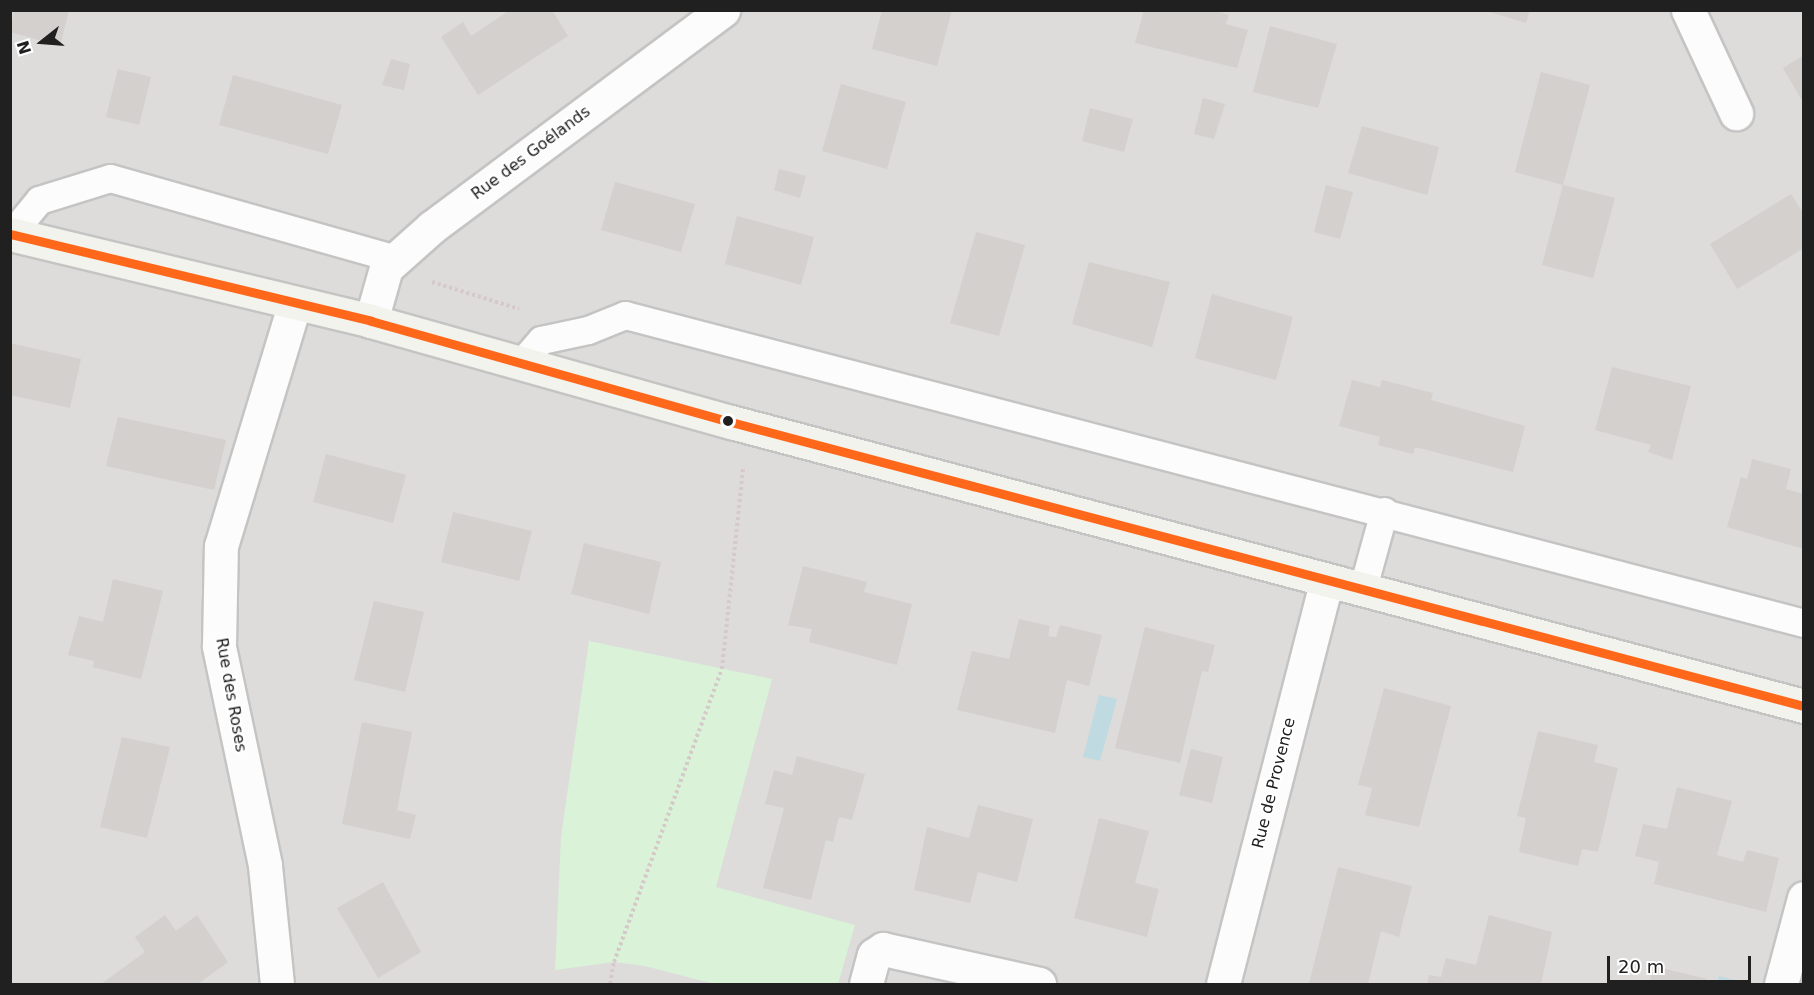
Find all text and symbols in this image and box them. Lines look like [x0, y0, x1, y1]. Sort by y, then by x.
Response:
north arrow [12, 12, 72, 72]
text: N [13, 38, 35, 57]
street label: Rue des Goélands [468, 102, 594, 204]
unlabelled marker [722, 415, 734, 427]
street label: Rue des Roses [212, 636, 250, 754]
street label: Rue de Provence [1248, 716, 1300, 850]
scale bar [1610, 944, 1754, 982]
text: 20 m [1618, 956, 1664, 977]

